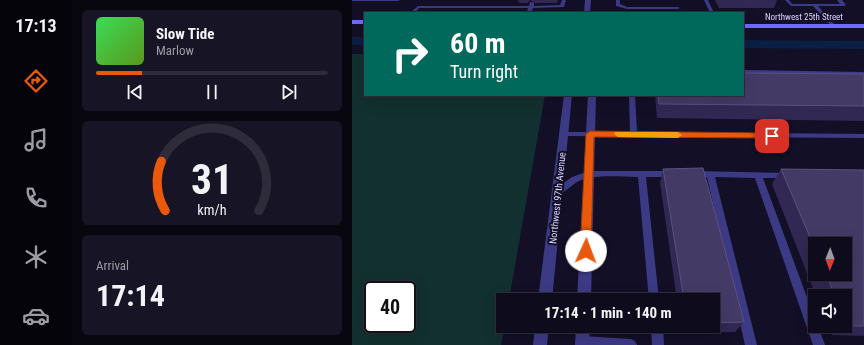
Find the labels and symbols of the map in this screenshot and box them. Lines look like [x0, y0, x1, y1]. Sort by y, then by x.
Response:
street label: Northwest 25th Street [765, 12, 843, 22]
pin [755, 119, 789, 153]
street label: Northwest 97th Avenue [547, 151, 568, 244]
position arrow [565, 230, 607, 272]
north arrow [808, 237, 852, 281]
speed limit sign: 40 [364, 281, 416, 333]

